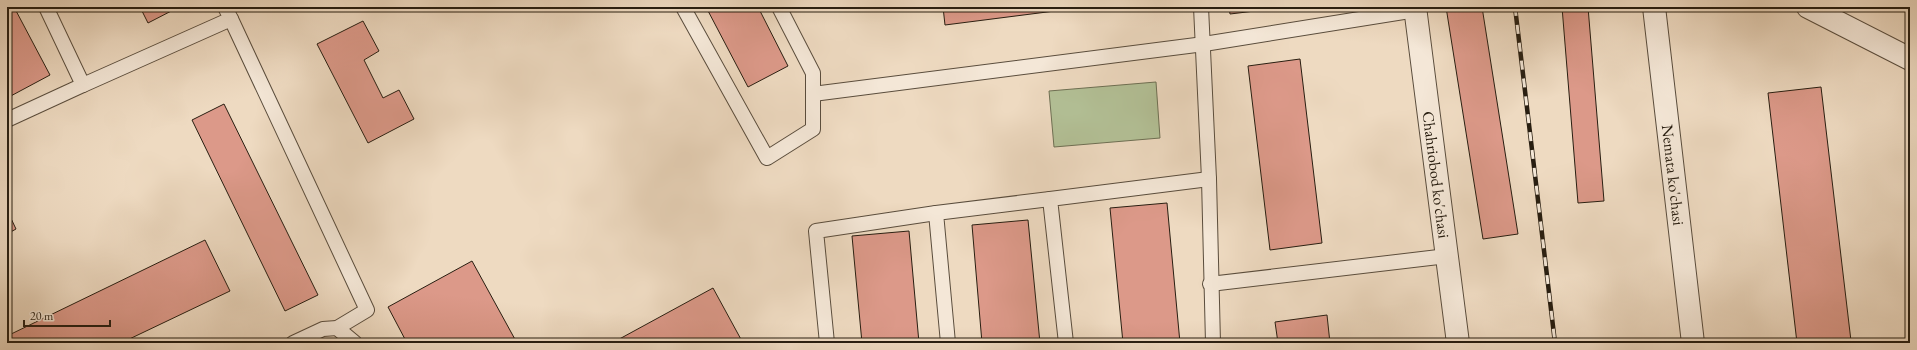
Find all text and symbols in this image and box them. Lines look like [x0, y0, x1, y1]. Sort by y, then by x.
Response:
street label: Chahriobod ko'chasi [1417, 110, 1454, 240]
street label: Nemata ko'chasi [1657, 123, 1689, 227]
scale bar [24, 302, 110, 328]
text: 20 m [30, 308, 54, 324]

